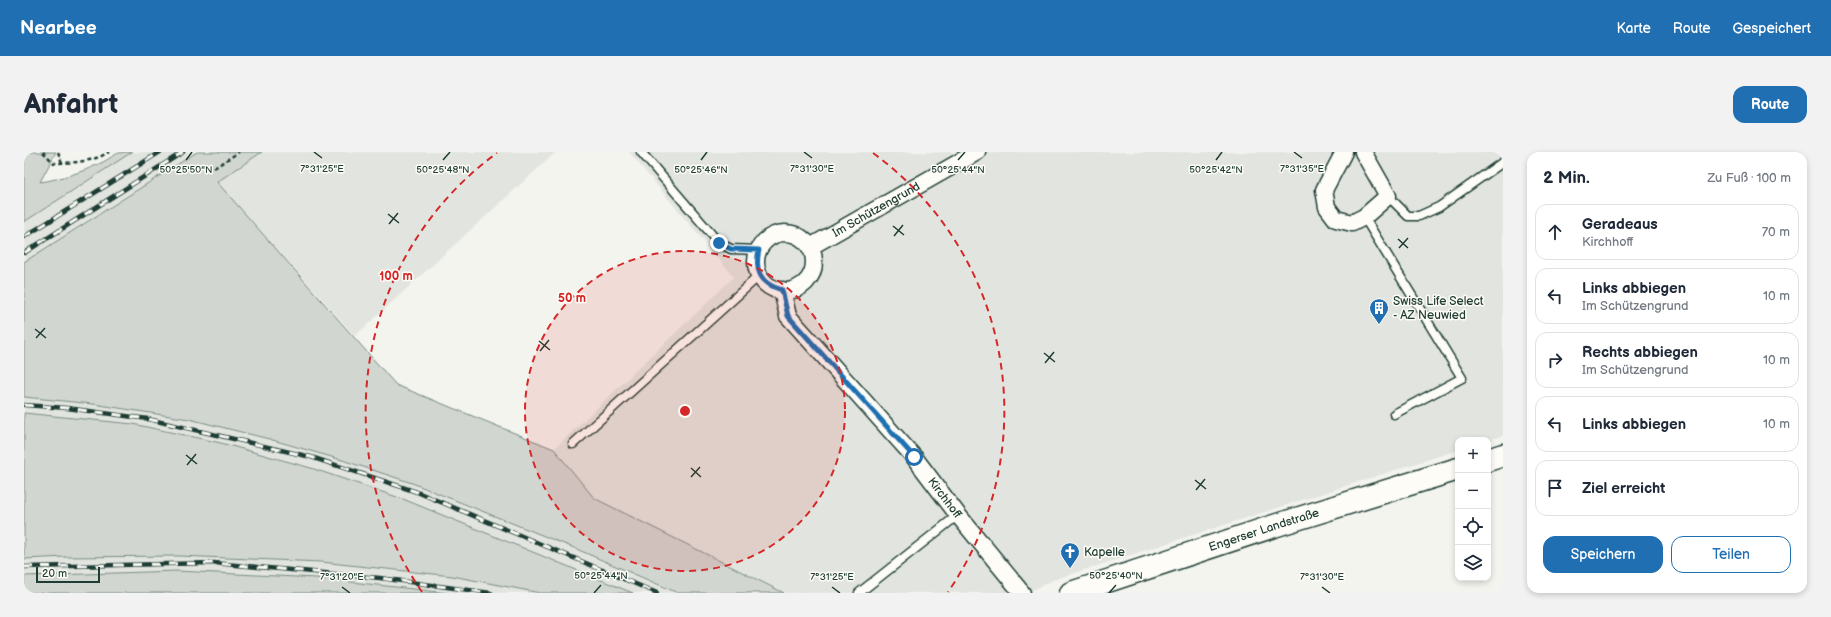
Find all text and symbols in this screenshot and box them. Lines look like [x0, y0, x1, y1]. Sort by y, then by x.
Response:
text: Nearbee [20, 17, 97, 40]
text: Karte [1617, 20, 1651, 37]
text: Route [1673, 20, 1711, 37]
text: Gespeichert [1733, 20, 1811, 37]
button: Route [1733, 86, 1807, 123]
text: Anfahrt [24, 88, 118, 121]
text: 7°31'25"E [300, 163, 344, 175]
text: 7°31'30"E [790, 163, 834, 175]
text: 7°31'35"E [1280, 163, 1324, 175]
text: 50°25'50"N [160, 164, 212, 176]
text: 50°25'48"N [416, 164, 470, 176]
text: 50°25'46"N [674, 164, 728, 176]
text: 50°25'44"N [931, 164, 985, 176]
text: 50°25'42"N [1189, 164, 1243, 176]
text: 2 Min. [1543, 168, 1590, 188]
text: Zu Fuß · 100 m [1707, 170, 1791, 186]
street label: Im Schützengrund [830, 179, 923, 240]
text: Geradeaus [1582, 215, 1658, 234]
icon: ahead [1544, 221, 1566, 243]
text: 70 m [1762, 224, 1790, 240]
route end [710, 234, 728, 252]
text: Kirchhoff [1582, 234, 1634, 250]
text: 100 m [379, 269, 413, 284]
text: Links abbiegen [1582, 279, 1686, 298]
icon: left [1544, 285, 1566, 307]
text: 10 m [1763, 288, 1790, 304]
text: 50 m [558, 291, 586, 306]
place label: Swiss Life Select - AZ Neuwied [1393, 294, 1484, 323]
building icon: Swiss Life Select - AZ Neuwied [1368, 297, 1390, 325]
text: Im Schützengrund [1582, 298, 1689, 314]
text: Rechts abbiegen [1582, 343, 1698, 362]
icon: right [1544, 349, 1566, 371]
text: 10 m [1763, 352, 1790, 368]
text: Im Schützengrund [1582, 362, 1689, 378]
centre of rings [678, 404, 692, 418]
icon: left [1544, 413, 1566, 435]
text: Links abbiegen [1582, 415, 1686, 434]
text: 10 m [1763, 416, 1790, 432]
map controls [1455, 437, 1491, 581]
button: + [1455, 437, 1491, 473]
route start [905, 448, 923, 466]
button: − [1455, 473, 1491, 509]
street label: Kirchhoff [925, 474, 966, 522]
icon: arrive [1544, 477, 1566, 499]
text: Ziel erreicht [1582, 479, 1665, 498]
street label: Engerser Landstraße [1207, 505, 1321, 555]
button: locate [1455, 509, 1491, 545]
button: Speichern [1543, 536, 1663, 573]
button: Teilen [1671, 536, 1791, 573]
church icon: Kapelle [1059, 541, 1081, 569]
place label: Kapelle [1084, 545, 1125, 560]
button: layers [1455, 545, 1491, 581]
scale bar [36, 565, 100, 584]
text: 20 m [42, 567, 67, 580]
text: 50°25'44"N [574, 570, 628, 582]
text: 50°25'40"N [1089, 570, 1143, 582]
text: 7°31'20"E [320, 571, 364, 583]
text: 7°31'25"E [810, 571, 854, 583]
text: 7°31'30"E [1300, 571, 1344, 583]

